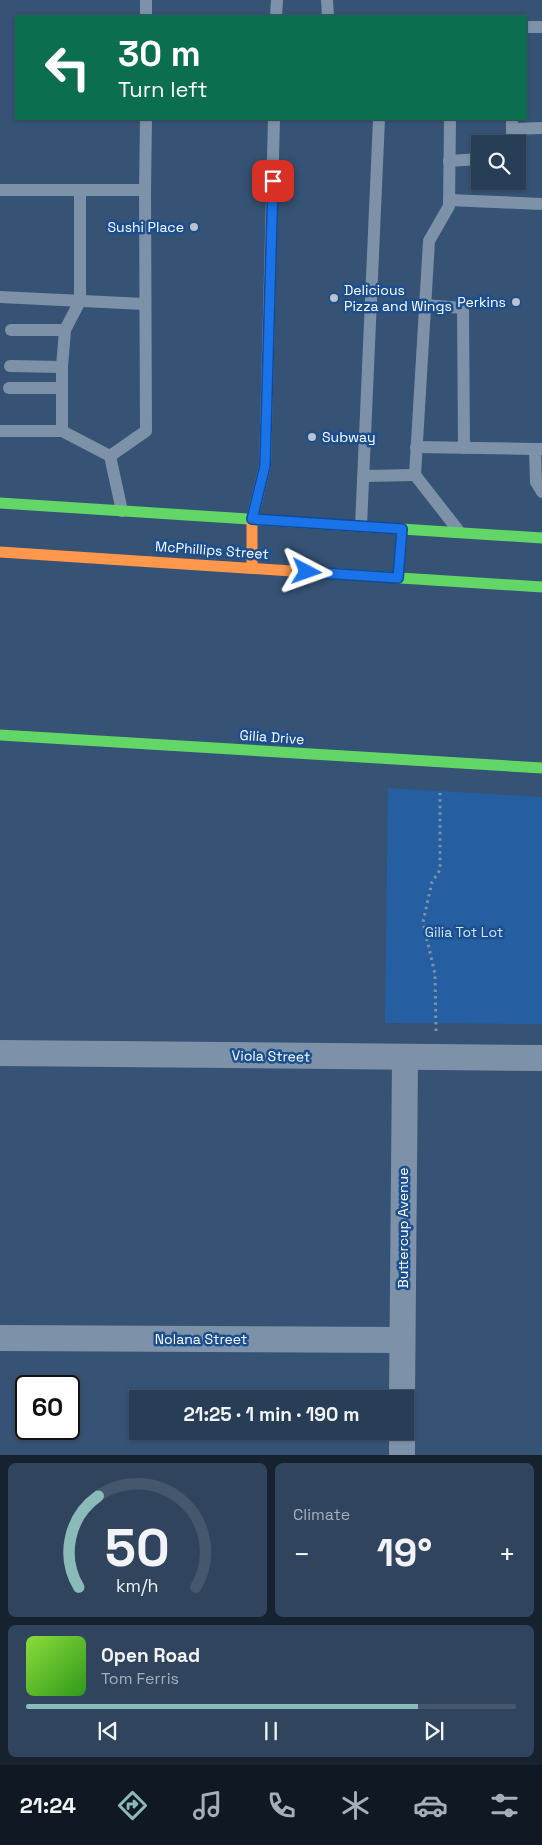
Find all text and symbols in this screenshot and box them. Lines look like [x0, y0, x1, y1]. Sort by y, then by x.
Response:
text: 30 m [118, 32, 201, 76]
icon: left [35, 35, 100, 100]
text: Turn left [118, 75, 208, 103]
map controls [471, 135, 526, 190]
button: search [471, 135, 526, 190]
pin [252, 160, 294, 202]
icon: arrive [259, 167, 287, 195]
place label: Sushi Place [107, 218, 184, 236]
marker: Sushi Place [188, 221, 200, 233]
place label: Delicious Pizza and Wings [344, 281, 452, 315]
marker: Delicious Pizza and Wings [328, 292, 340, 304]
place label: Perkins [457, 293, 506, 311]
marker: Perkins [510, 296, 522, 308]
place label: Subway [322, 428, 376, 446]
marker: Subway [306, 431, 318, 443]
street label: McPhillips Street [155, 537, 269, 563]
position arrow [280, 545, 332, 597]
street label: Gilia Drive [239, 726, 305, 748]
park label: Gilia Tot Lot [425, 923, 503, 941]
street label: Viola Street [232, 1046, 310, 1066]
street label: Buttercup Avenue [394, 1168, 412, 1288]
street label: Nolana Street [155, 1330, 247, 1348]
speed limit sign: 60 [15, 1375, 80, 1440]
text: 21:25 · 1 min · 190 m [184, 1402, 359, 1427]
text: Climate [293, 1504, 350, 1525]
text: 50 [105, 1515, 170, 1581]
text: 19° [377, 1529, 432, 1577]
text: − [293, 1536, 310, 1572]
text: + [499, 1536, 516, 1572]
text: km/h [116, 1574, 159, 1597]
text: Open Road [101, 1643, 200, 1668]
text: Tom Ferris [101, 1668, 179, 1689]
icon: previous [94, 1717, 122, 1745]
icon: pause [257, 1717, 285, 1745]
icon: next [420, 1717, 448, 1745]
icon: directions [115, 1788, 150, 1823]
icon: music [190, 1788, 225, 1823]
icon: phone [264, 1788, 299, 1823]
icon: climate [338, 1788, 373, 1823]
icon: car [413, 1788, 448, 1823]
icon: filters [487, 1788, 522, 1823]
text: 21:24 [20, 1791, 76, 1819]

